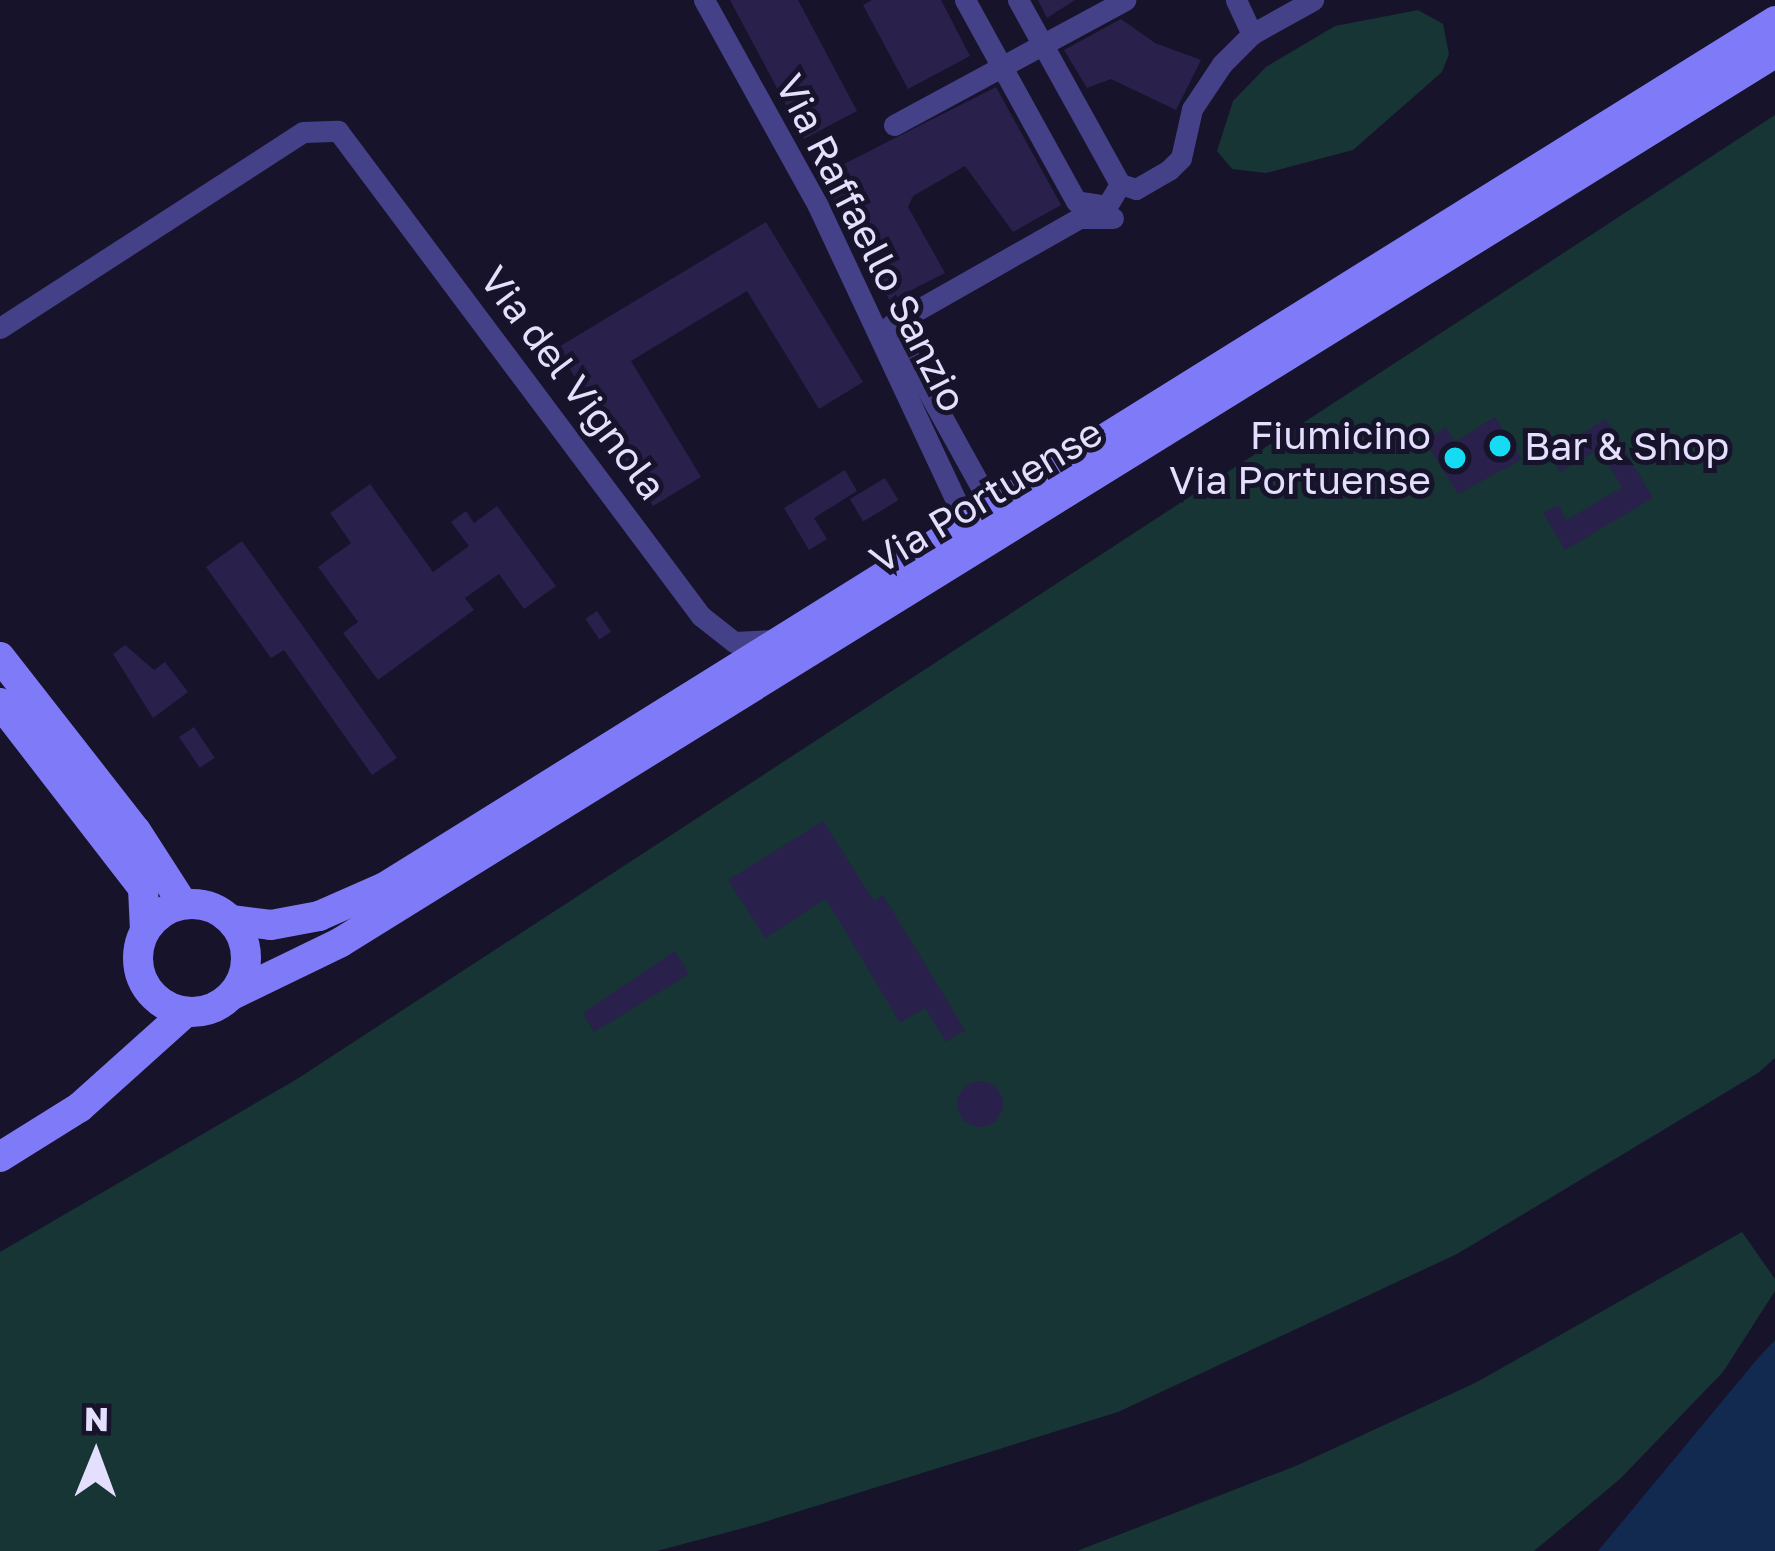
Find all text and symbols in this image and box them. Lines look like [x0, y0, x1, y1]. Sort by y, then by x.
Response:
street label: Via Raffaello Sanzio [766, 67, 976, 419]
street label: Via del Vignola [470, 257, 676, 509]
street label: Via Portuense [862, 408, 1110, 584]
place label: Fiumicino Via Portuense [1169, 413, 1431, 504]
place label: Bar & Shop [1524, 423, 1729, 469]
marker: Bar & Shop [1487, 433, 1513, 459]
marker: Fiumicino Via Portuense [1442, 445, 1468, 471]
north arrow [36, 1395, 156, 1515]
text: N [84, 1399, 110, 1438]

